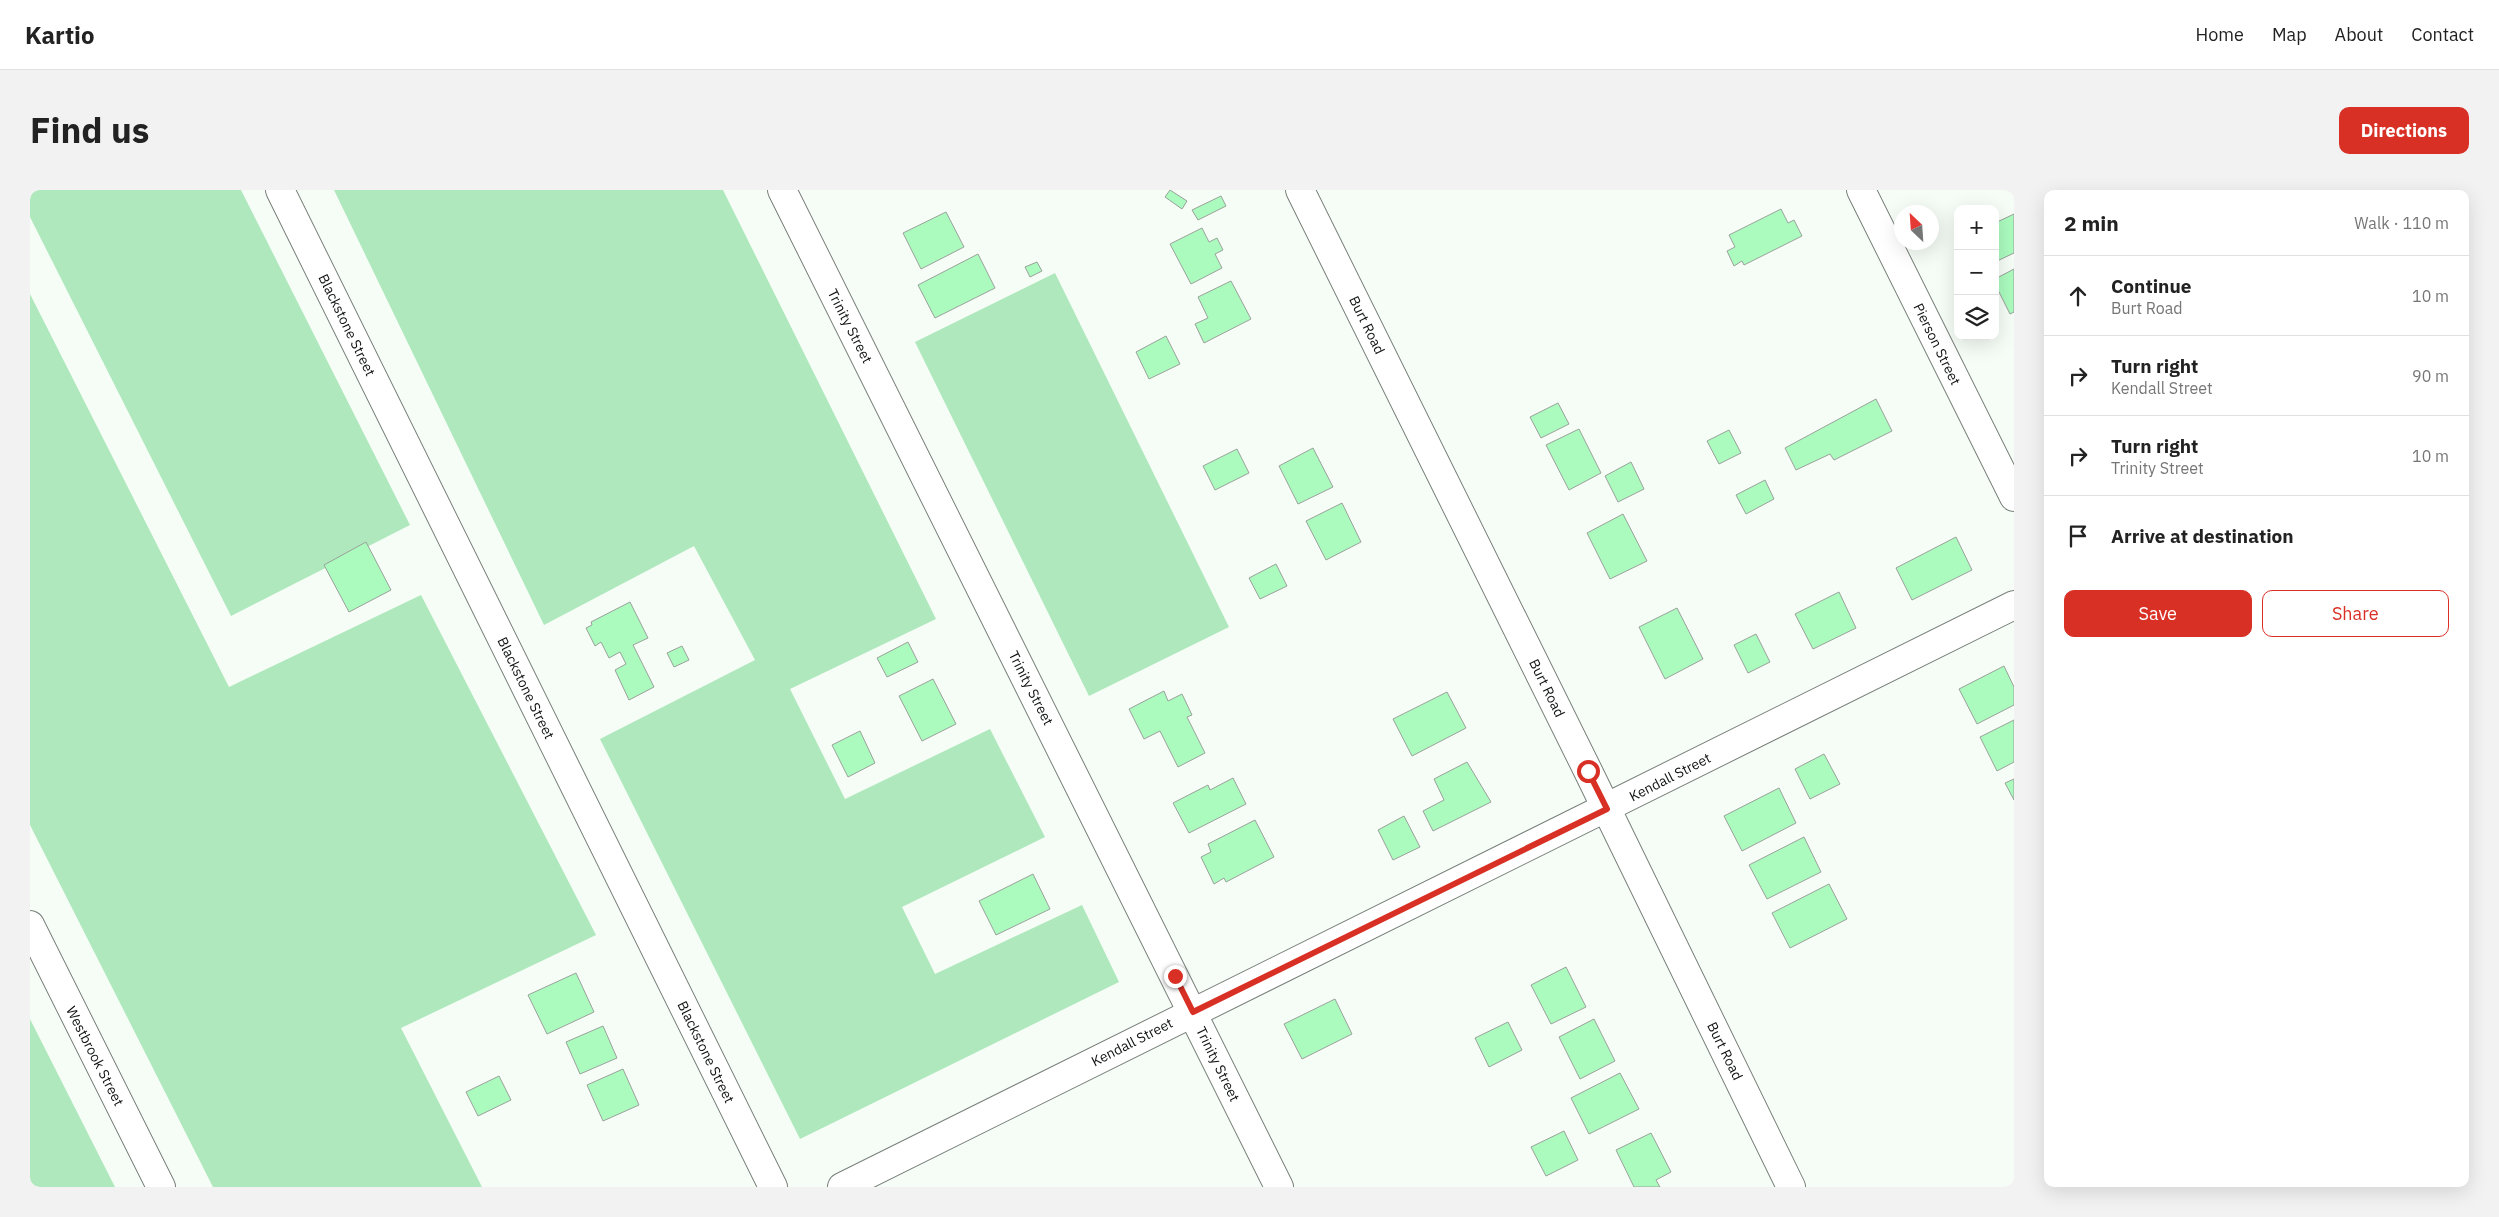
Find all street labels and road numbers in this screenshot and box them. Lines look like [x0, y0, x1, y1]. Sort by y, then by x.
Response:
street label: Blackstone Street [314, 271, 380, 379]
street label: Trinity Street [824, 286, 876, 366]
street label: Burt Road [1345, 293, 1389, 357]
street label: Pierson Street [1909, 300, 1965, 388]
street label: Blackstone Street [493, 634, 559, 742]
street label: Trinity Street [1005, 648, 1057, 728]
street label: Burt Road [1525, 656, 1569, 720]
street label: Kendall Street [1626, 749, 1714, 805]
street label: Blackstone Street [673, 998, 739, 1106]
street label: Westbrook Street [62, 1003, 128, 1109]
street label: Kendall Street [1088, 1014, 1176, 1070]
street label: Burt Road [1703, 1019, 1747, 1083]
street label: Trinity Street [1192, 1024, 1244, 1104]

